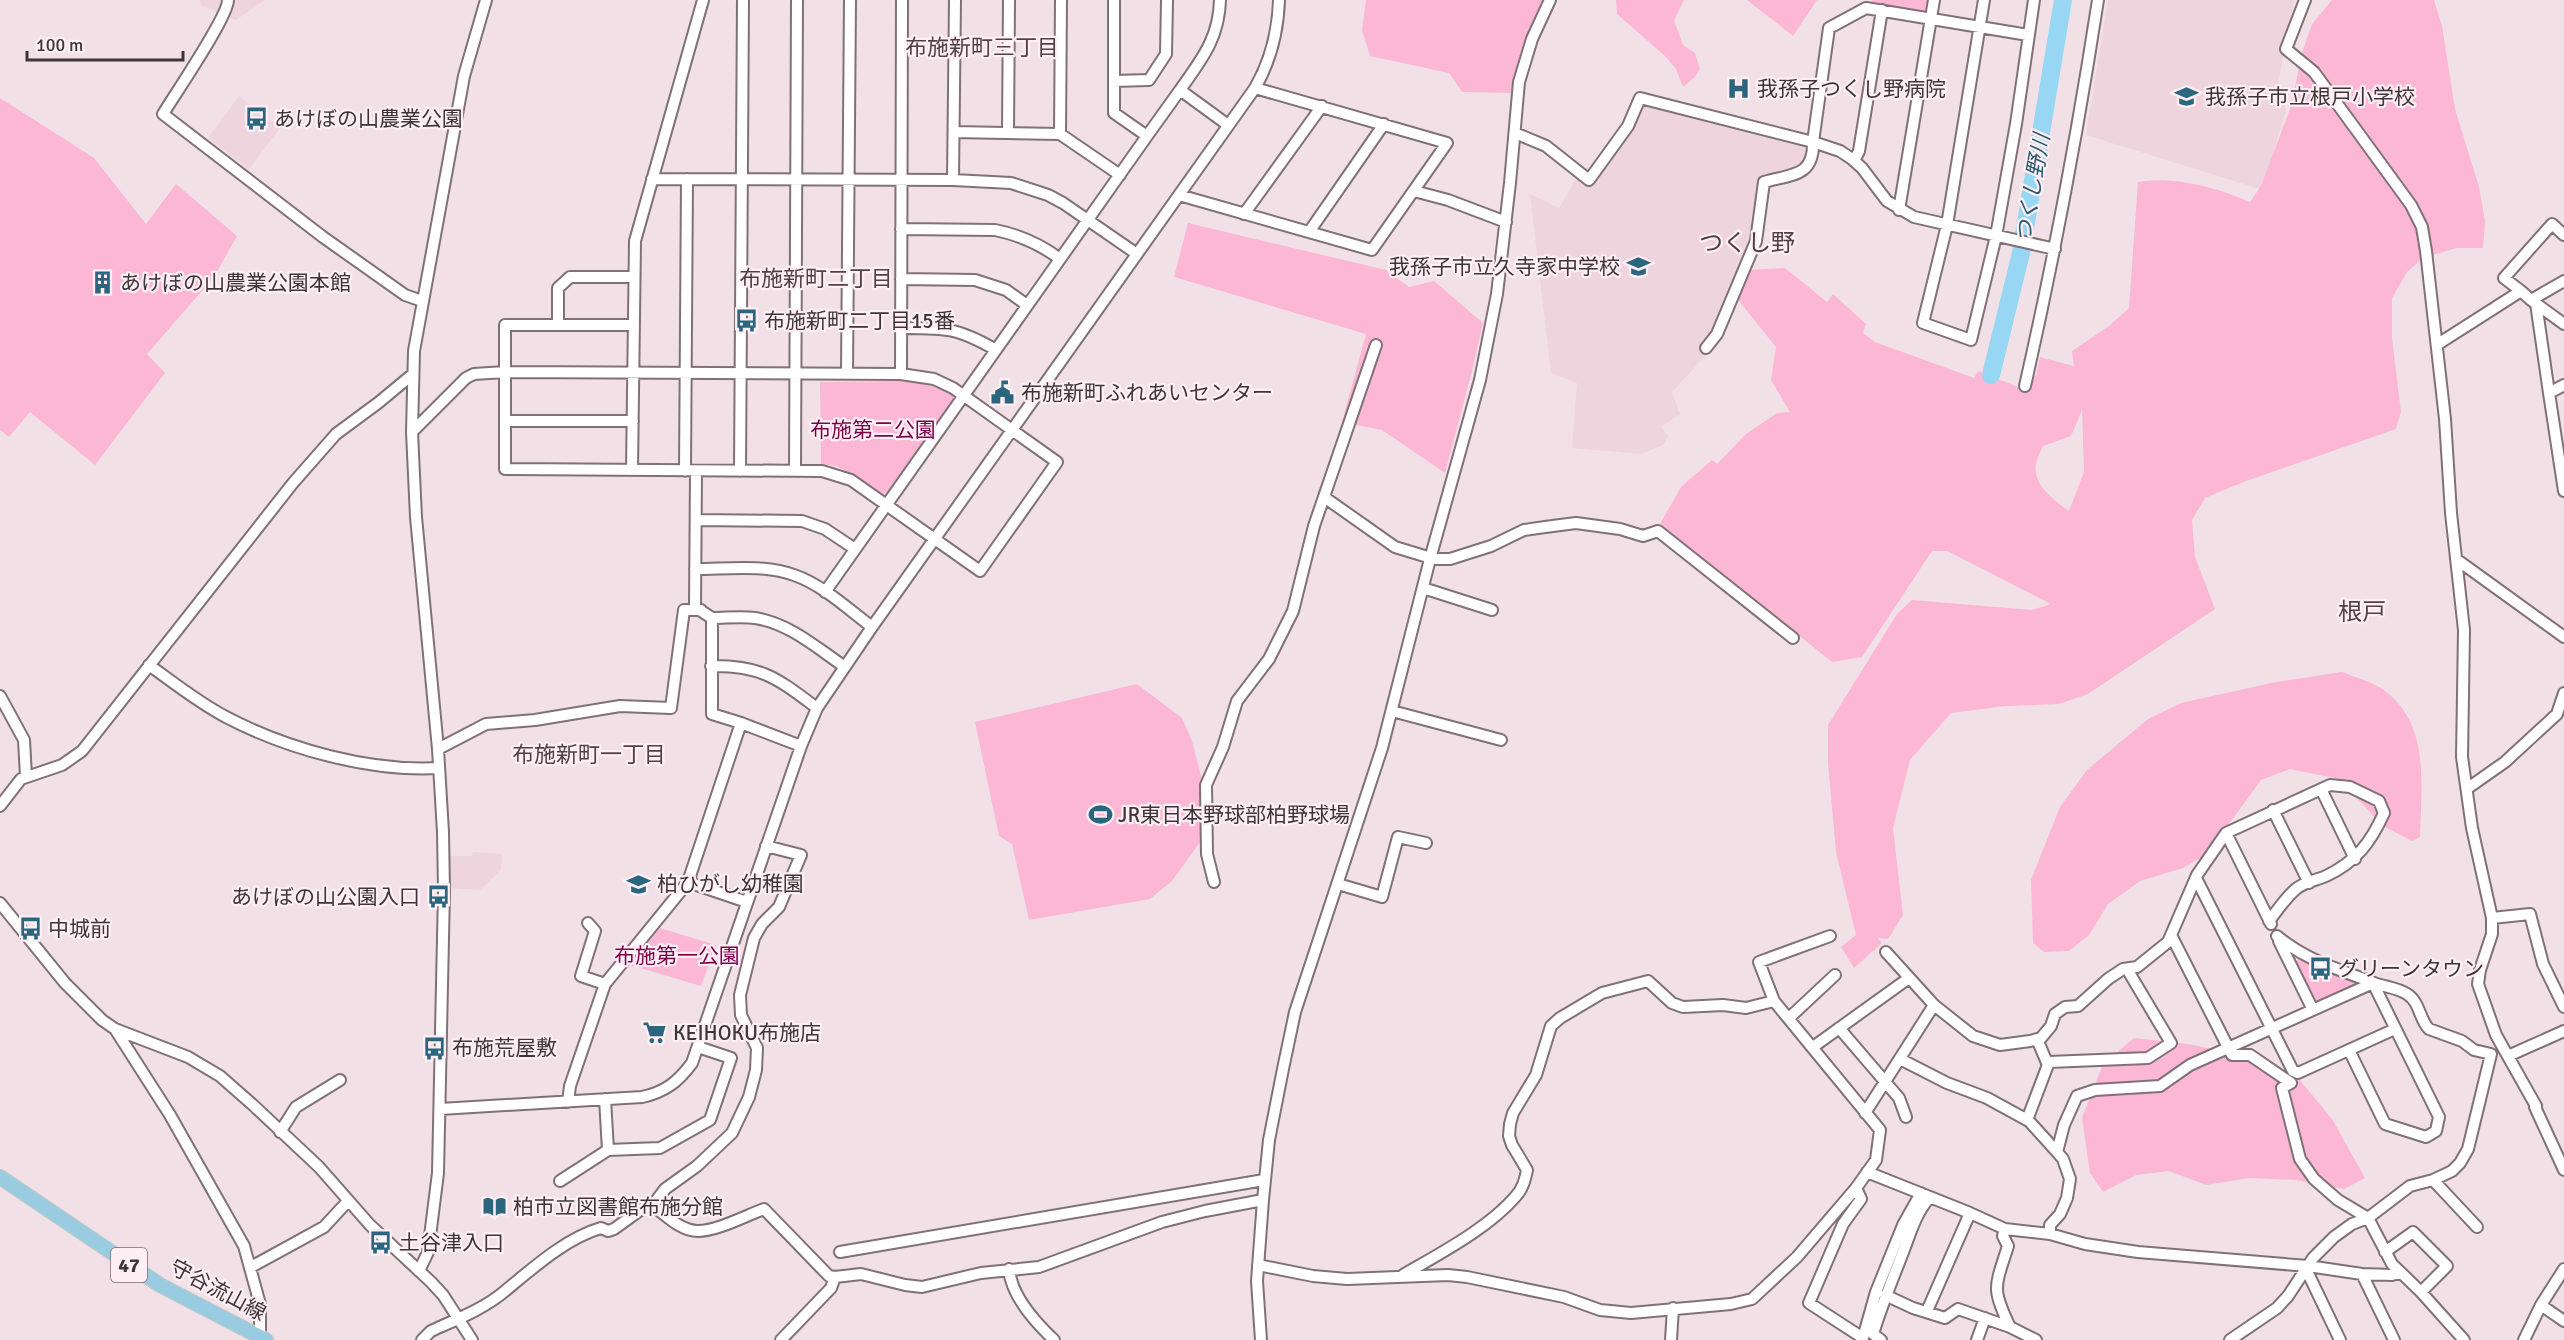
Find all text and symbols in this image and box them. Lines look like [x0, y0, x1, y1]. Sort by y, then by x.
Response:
scale bar [27, 24, 183, 62]
text: 100 m [36, 34, 83, 56]
district label: 布施新町三丁目 [905, 34, 1059, 61]
hospital icon: 我孫子つくし野病院 [1726, 76, 1752, 102]
place label: 我孫子つくし野病院 [1757, 76, 1946, 102]
school or university icon: 我孫子市立根戸小学校 [2174, 84, 2200, 110]
place label: 我孫子市立根戸小学校 [2205, 84, 2415, 110]
bus stop icon: あけぼの山農業公園 [243, 106, 269, 132]
place label: あけぼの山農業公園 [274, 106, 463, 132]
water label: つくし野川 [2010, 130, 2056, 245]
district label: つくし野 [1699, 228, 1795, 258]
place label: 我孫子市立久寺家中学校 [1389, 254, 1620, 280]
school or university icon: 我孫子市立久寺家中学校 [1625, 254, 1651, 280]
district label: 布施新町二丁目 [739, 265, 893, 292]
building icon: あけぼの山農業公園本館 [89, 270, 115, 296]
place label: あけぼの山農業公園本館 [120, 270, 351, 296]
bus stop icon: 布施新町二丁目15番 [733, 308, 759, 334]
place label: 布施新町二丁目15番 [764, 308, 955, 334]
public building icon: 布施新町ふれあいセンター [990, 380, 1016, 406]
place label: 布施新町ふれあいセンター [1021, 380, 1273, 406]
park label: 布施第二公園 [810, 417, 936, 443]
district label: 根戸 [2338, 597, 2386, 627]
district label: 布施新町一丁目 [512, 741, 666, 768]
sports icon: JR東日本野球部柏野球場 [1087, 802, 1113, 828]
place label: JR東日本野球部柏野球場 [1118, 802, 1350, 828]
school or university icon: 柏ひがし幼稚園 [626, 871, 652, 897]
place label: 柏ひがし幼稚園 [657, 871, 804, 897]
place label: あけぼの山公園入口 [231, 884, 420, 910]
bus stop icon: あけぼの山公園入口 [425, 884, 451, 910]
bus stop icon: 中城前 [17, 916, 43, 942]
place label: 中城前 [48, 916, 111, 942]
park label: 布施第一公園 [614, 943, 740, 969]
bus stop icon: グリーンタウン [2307, 956, 2333, 982]
place label: グリーンタウン [2338, 956, 2484, 982]
supermarket icon: KEIHOKU布施店 [642, 1020, 668, 1046]
place label: KEIHOKU布施店 [673, 1020, 821, 1046]
bus stop icon: 布施荒屋敷 [421, 1035, 447, 1061]
place label: 布施荒屋敷 [452, 1035, 557, 1061]
library icon: 柏市立図書館布施分館 [482, 1194, 508, 1220]
place label: 柏市立図書館布施分館 [513, 1194, 723, 1220]
bus stop icon: 土谷津入口 [368, 1230, 394, 1256]
place label: 土谷津入口 [399, 1230, 504, 1256]
road number: 47 [111, 1248, 147, 1282]
street label: 守谷流山線 [166, 1254, 270, 1326]

